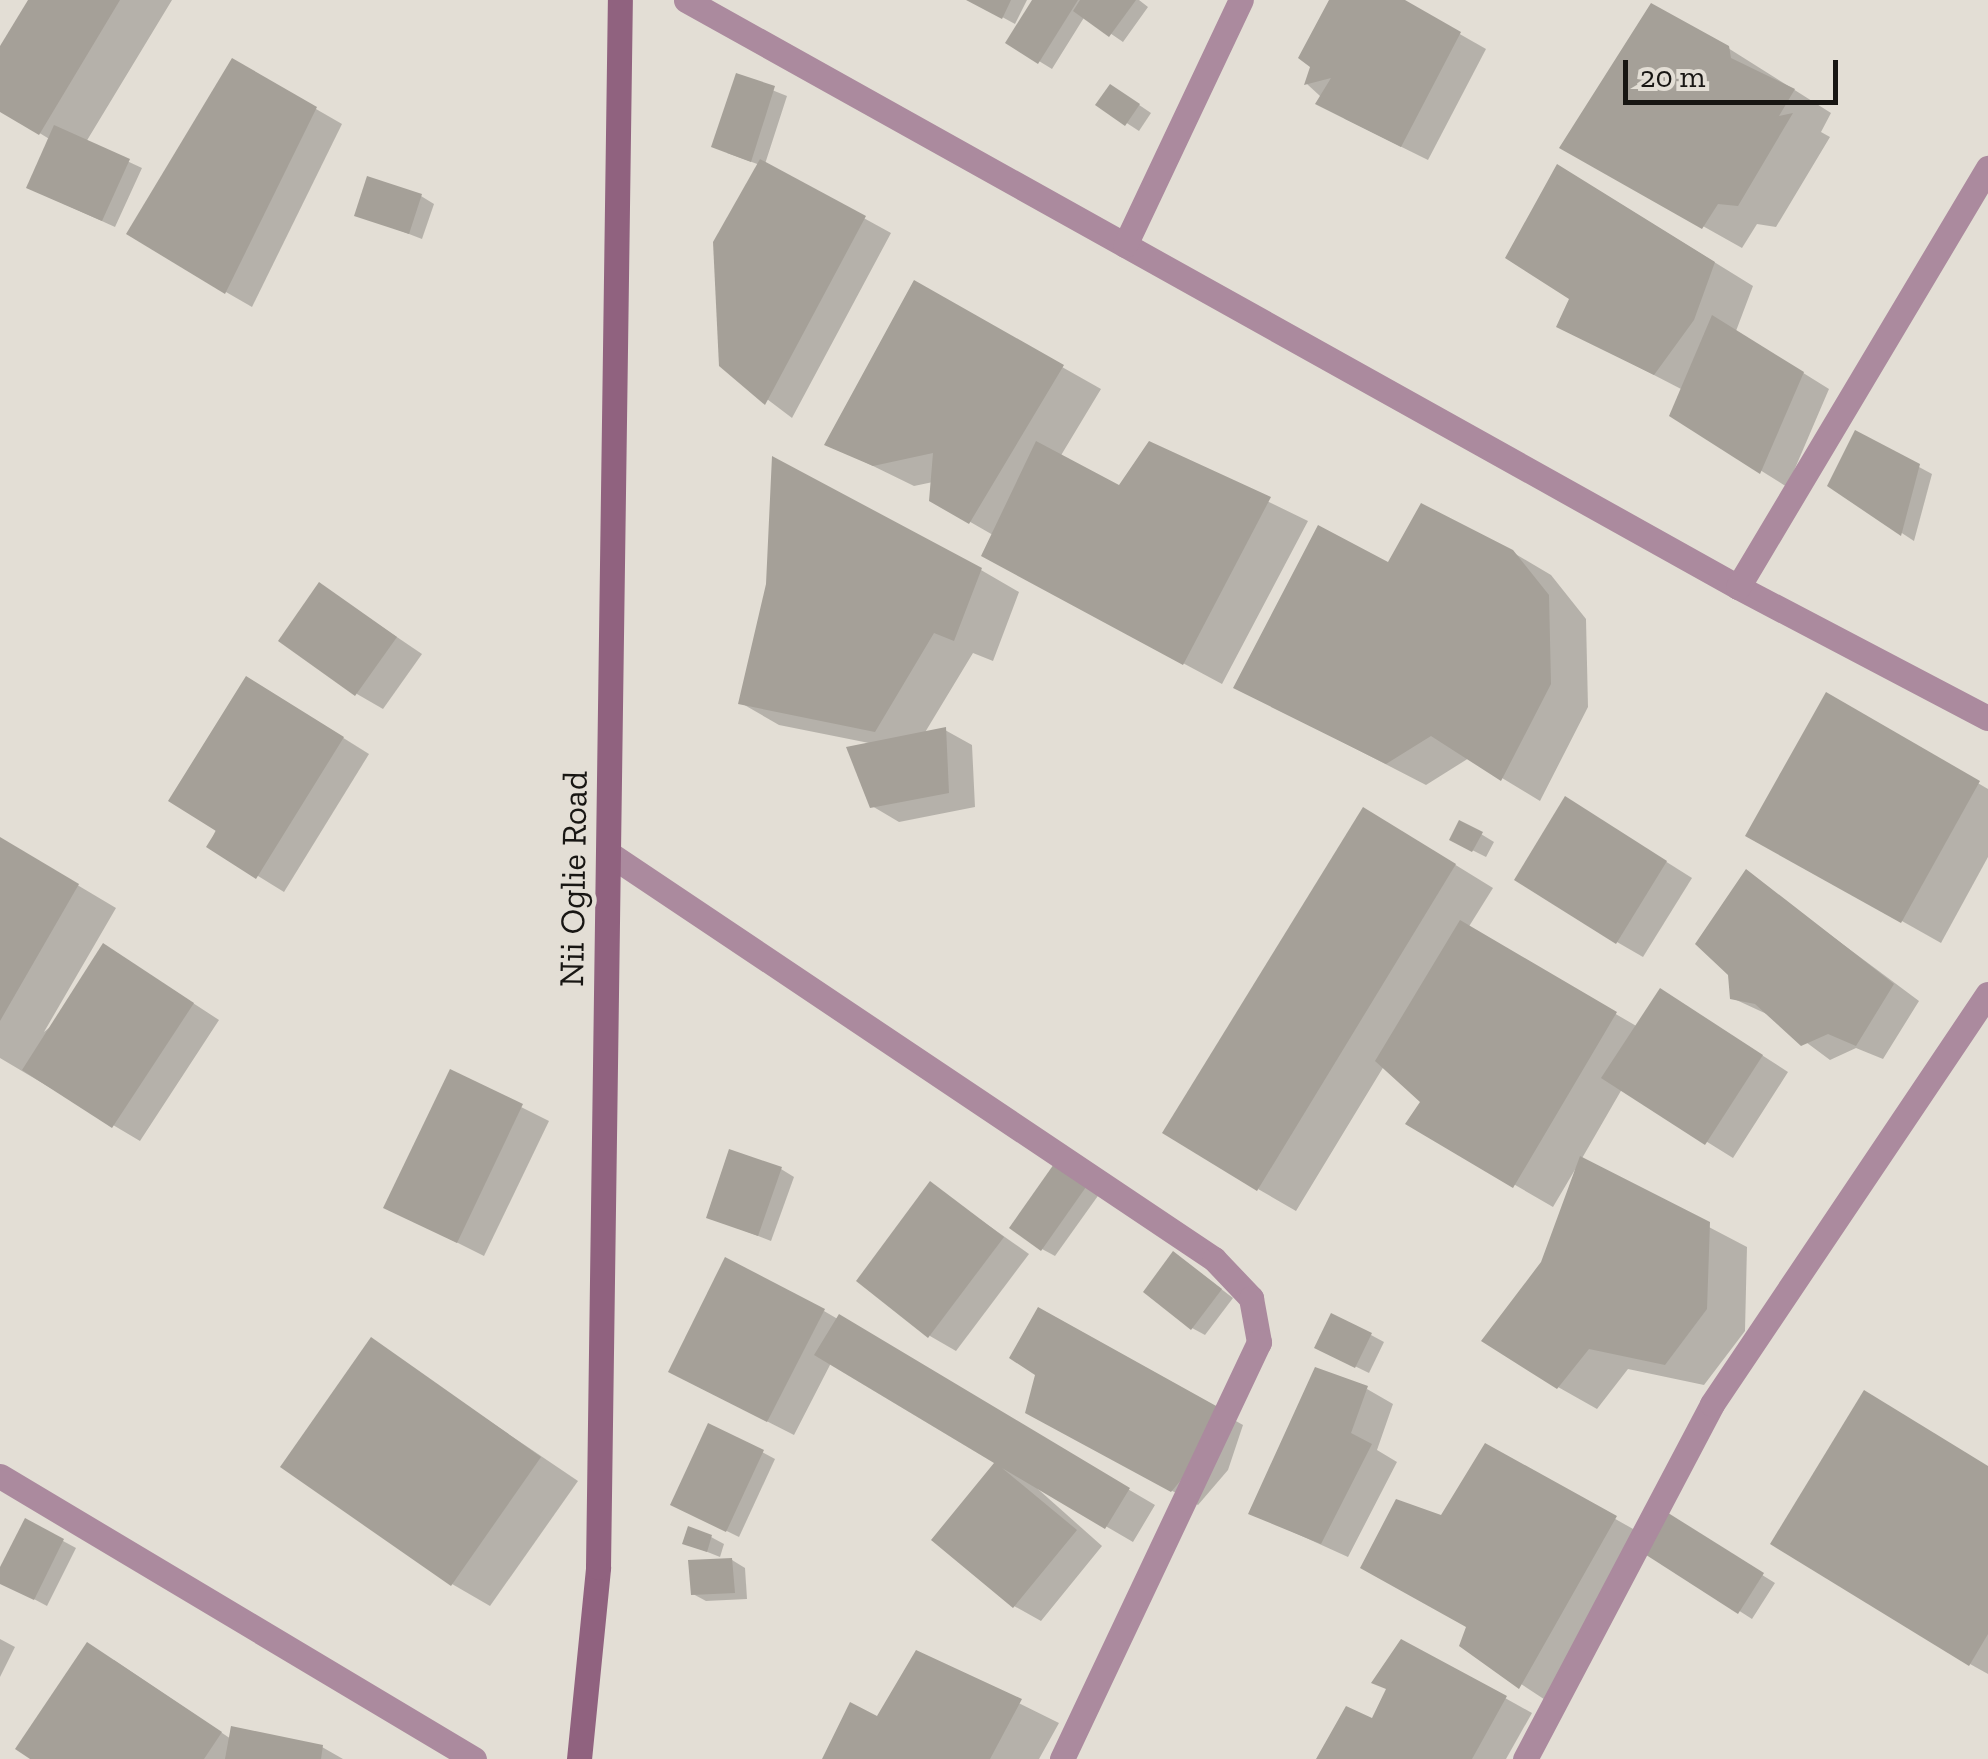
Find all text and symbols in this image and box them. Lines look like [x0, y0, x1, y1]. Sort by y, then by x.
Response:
scale bar [1628, 40, 1843, 102]
text: 20 m [1640, 59, 1705, 95]
street label: Nii Oglie Road [550, 771, 596, 987]

